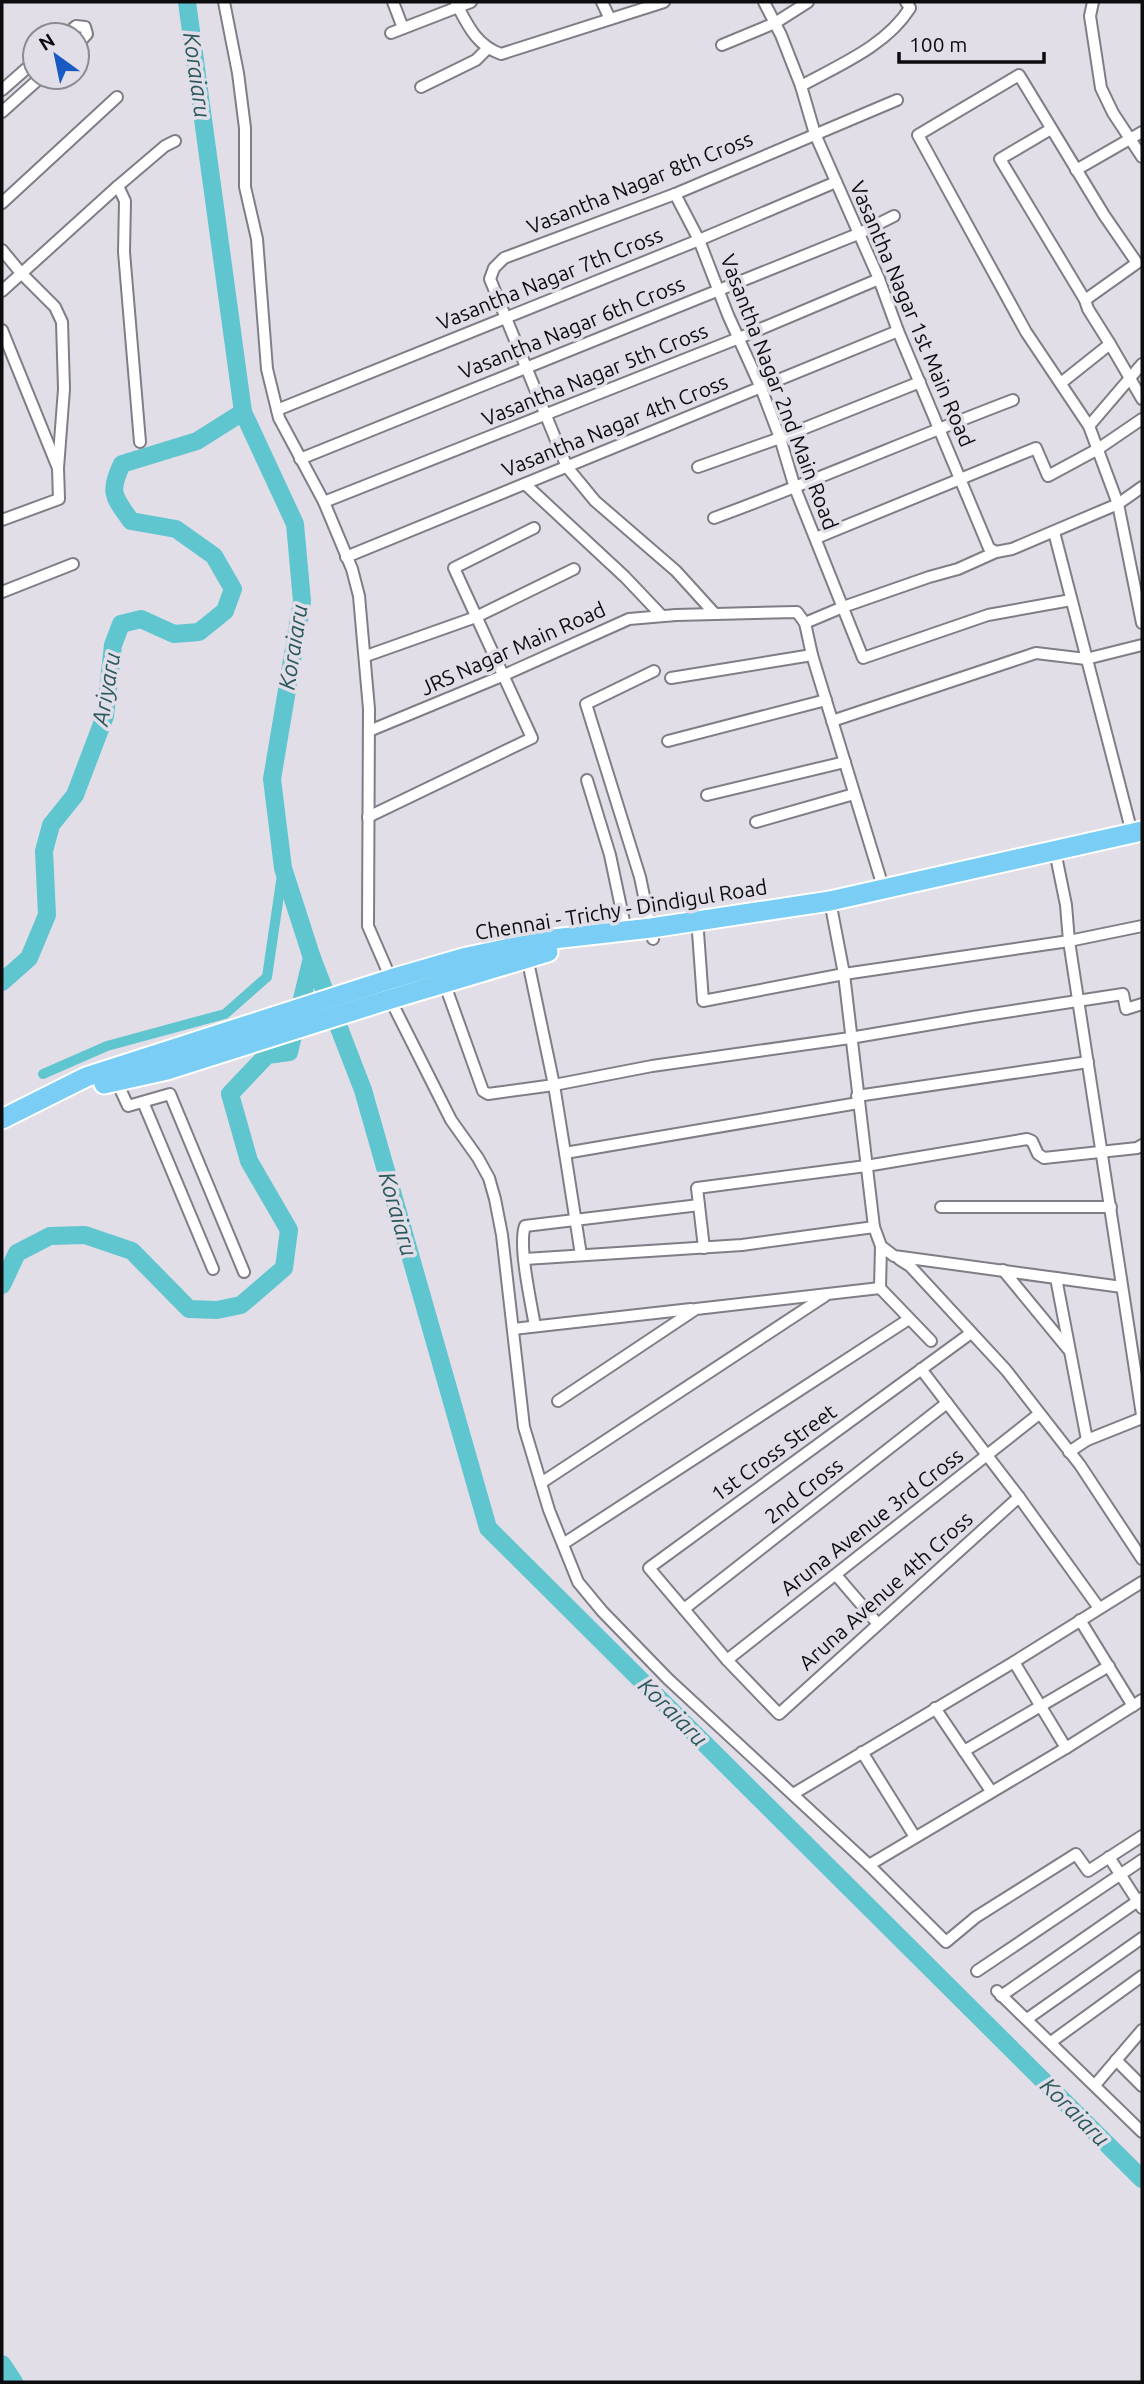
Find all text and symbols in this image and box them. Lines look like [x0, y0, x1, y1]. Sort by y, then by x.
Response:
north arrow [21, 21, 91, 91]
scale bar [899, 21, 1044, 65]
text: N [35, 29, 59, 55]
water label: Koraiaru [179, 31, 216, 119]
text: 100 m [909, 32, 967, 56]
street label: Vasantha Nagar 8th Cross [523, 126, 756, 238]
street label: Vasantha Nagar 1st Main Road [846, 177, 980, 450]
street label: Vasantha Nagar 7th Cross [433, 222, 666, 334]
street label: Vasantha Nagar 2nd Main Road [716, 250, 844, 533]
street label: Vasantha Nagar 6th Cross [455, 271, 688, 383]
street label: Vasantha Nagar 5th Cross [478, 318, 711, 430]
street label: Vasantha Nagar 4th Cross [498, 369, 731, 481]
street label: JRS Nagar Main Road [416, 596, 609, 700]
water label: Koraiaru [273, 602, 312, 691]
water label: Ariyaru [87, 650, 124, 728]
street label: Chennai - Trichy - Dindigul Road [473, 874, 769, 944]
water label: Koraiaru [375, 1169, 422, 1259]
street label: 1st Cross Street [706, 1399, 841, 1506]
street label: Aruna Avenue 3rd Cross [775, 1443, 967, 1600]
street label: 2nd Cross [760, 1452, 847, 1528]
street label: Aruna Avenue 4th Cross [794, 1506, 977, 1674]
water label: Koraiaru [634, 1672, 713, 1751]
water label: Koraiaru [1036, 2072, 1115, 2151]

